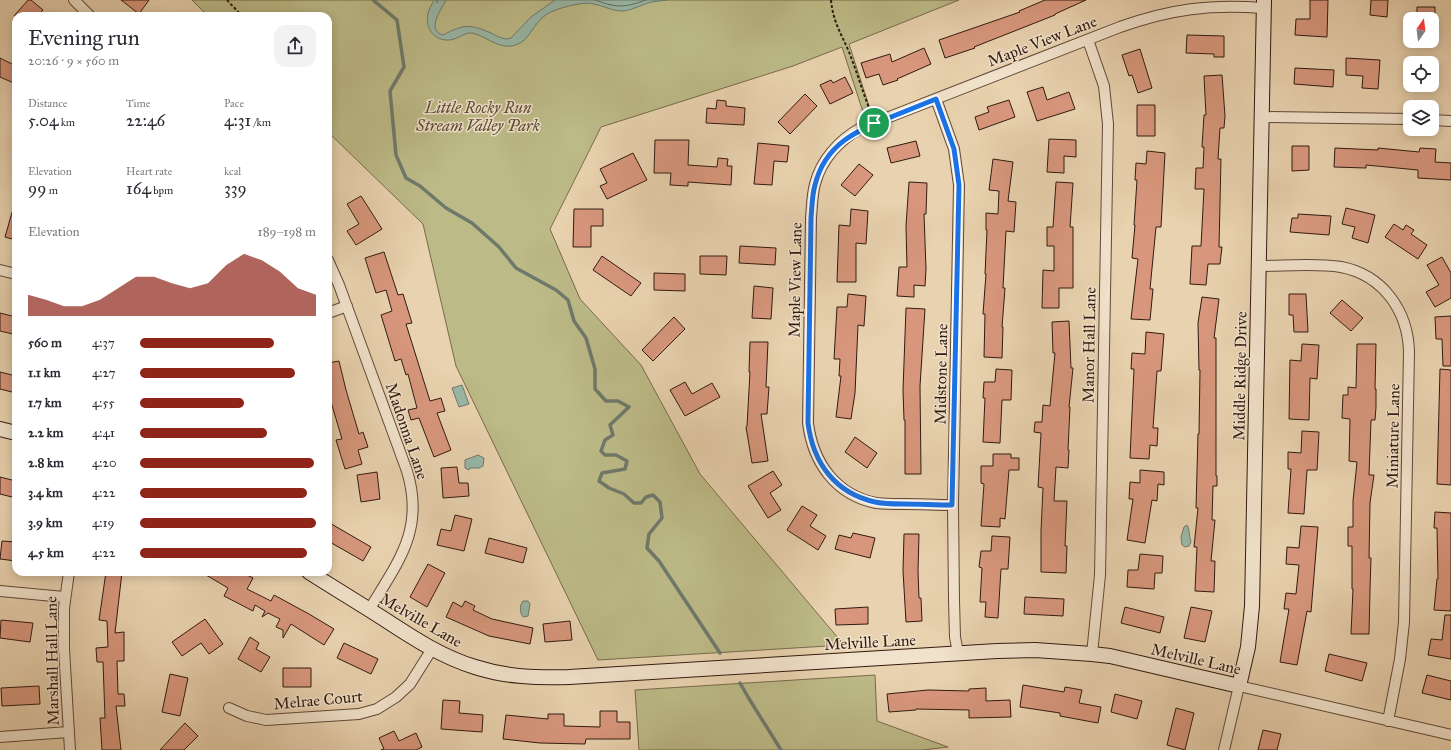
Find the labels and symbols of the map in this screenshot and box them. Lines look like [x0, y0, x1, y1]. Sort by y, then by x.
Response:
street label: Maple View Lane [985, 11, 1100, 71]
north arrow [1403, 12, 1439, 48]
park label: Little Rocky Run Stream Valley Park [415, 98, 540, 135]
pin [857, 106, 891, 140]
street label: Maple View Lane [784, 222, 806, 338]
street label: Manor Hall Lane [1078, 286, 1100, 403]
street label: Middle Ridge Drive [1229, 311, 1252, 441]
street label: Midstone Lane [931, 323, 951, 425]
street label: Madonna Lane [382, 380, 433, 482]
street label: Miniature Lane [1383, 383, 1403, 489]
street label: Melville Lane [376, 589, 466, 651]
street label: Marshall Hall Lane [41, 596, 63, 726]
street label: Melville Lane [824, 630, 917, 654]
street label: Melville Lane [1149, 639, 1243, 679]
street label: Melrae Court [273, 687, 364, 713]

